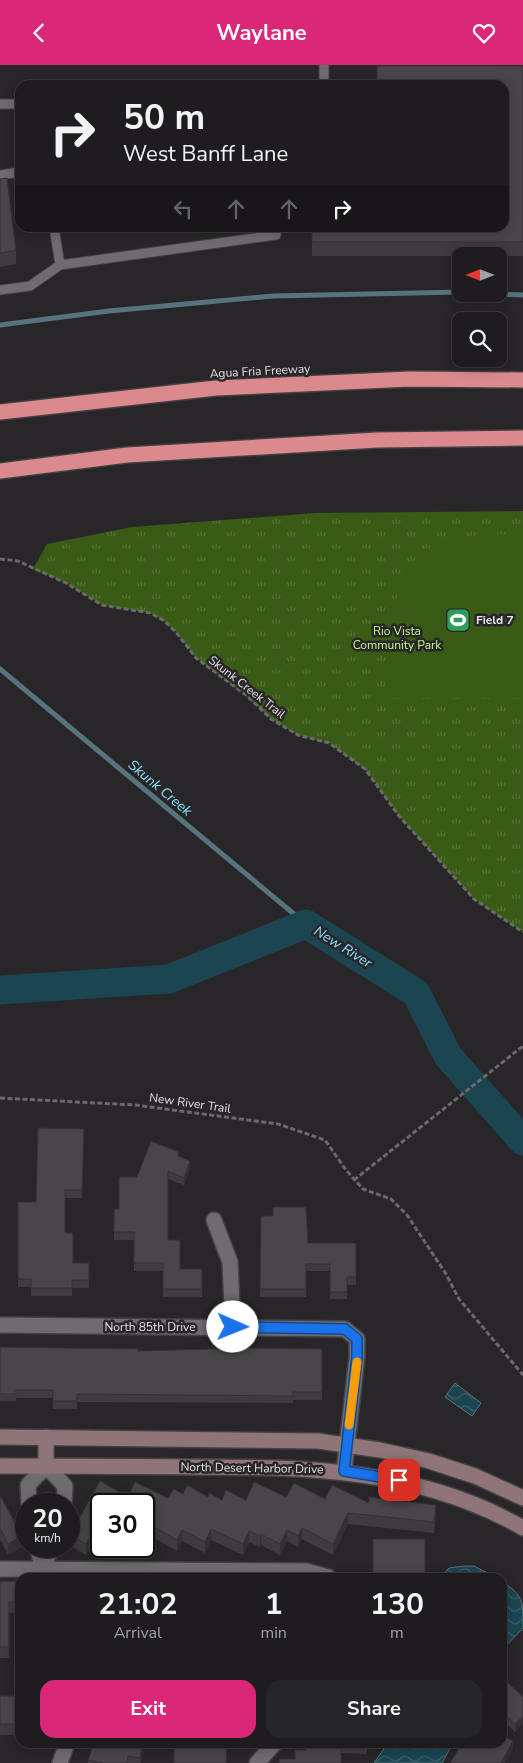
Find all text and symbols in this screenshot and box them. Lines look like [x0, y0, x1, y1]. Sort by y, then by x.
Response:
text: Waylane [216, 18, 307, 48]
icon: back [25, 19, 53, 47]
icon: heart [470, 19, 498, 47]
text: 50 m [123, 94, 205, 141]
icon: right [40, 100, 105, 165]
text: West Banff Lane [123, 139, 288, 169]
icon: left [169, 195, 197, 223]
icon: ahead [222, 195, 250, 223]
icon: ahead [275, 195, 303, 223]
icon: right [328, 195, 356, 223]
north arrow [452, 247, 508, 303]
map controls [452, 247, 507, 367]
button: search [452, 312, 507, 367]
street label: Agua Fria Freeway [209, 360, 312, 382]
sports icon: Field 7 [445, 607, 471, 633]
place label: Field 7 [476, 612, 514, 628]
park label: Rio Vista Community Park [353, 623, 442, 653]
street label: Skunk Creek Trail [205, 652, 289, 722]
water label: Skunk Creek [124, 756, 197, 821]
water label: New River [310, 922, 377, 973]
street label: New River Trail [148, 1089, 232, 1117]
position arrow [206, 1300, 258, 1352]
street label: North 85th Drive [104, 1319, 196, 1335]
street label: North Desert Harbor Drive [180, 1459, 324, 1477]
pin [378, 1459, 420, 1501]
icon: arrive [385, 1466, 413, 1494]
speed limit sign: 30 [90, 1493, 155, 1558]
text: 20 [32, 1502, 63, 1536]
text: km/h [34, 1530, 61, 1546]
text: 21:02 [98, 1584, 177, 1625]
text: 1 [265, 1584, 283, 1625]
text: 130 [370, 1584, 424, 1625]
text: Arrival [114, 1622, 162, 1644]
text: min [260, 1622, 287, 1644]
text: m [390, 1622, 404, 1644]
button: Exit [40, 1680, 256, 1738]
button: Share [266, 1680, 482, 1738]

